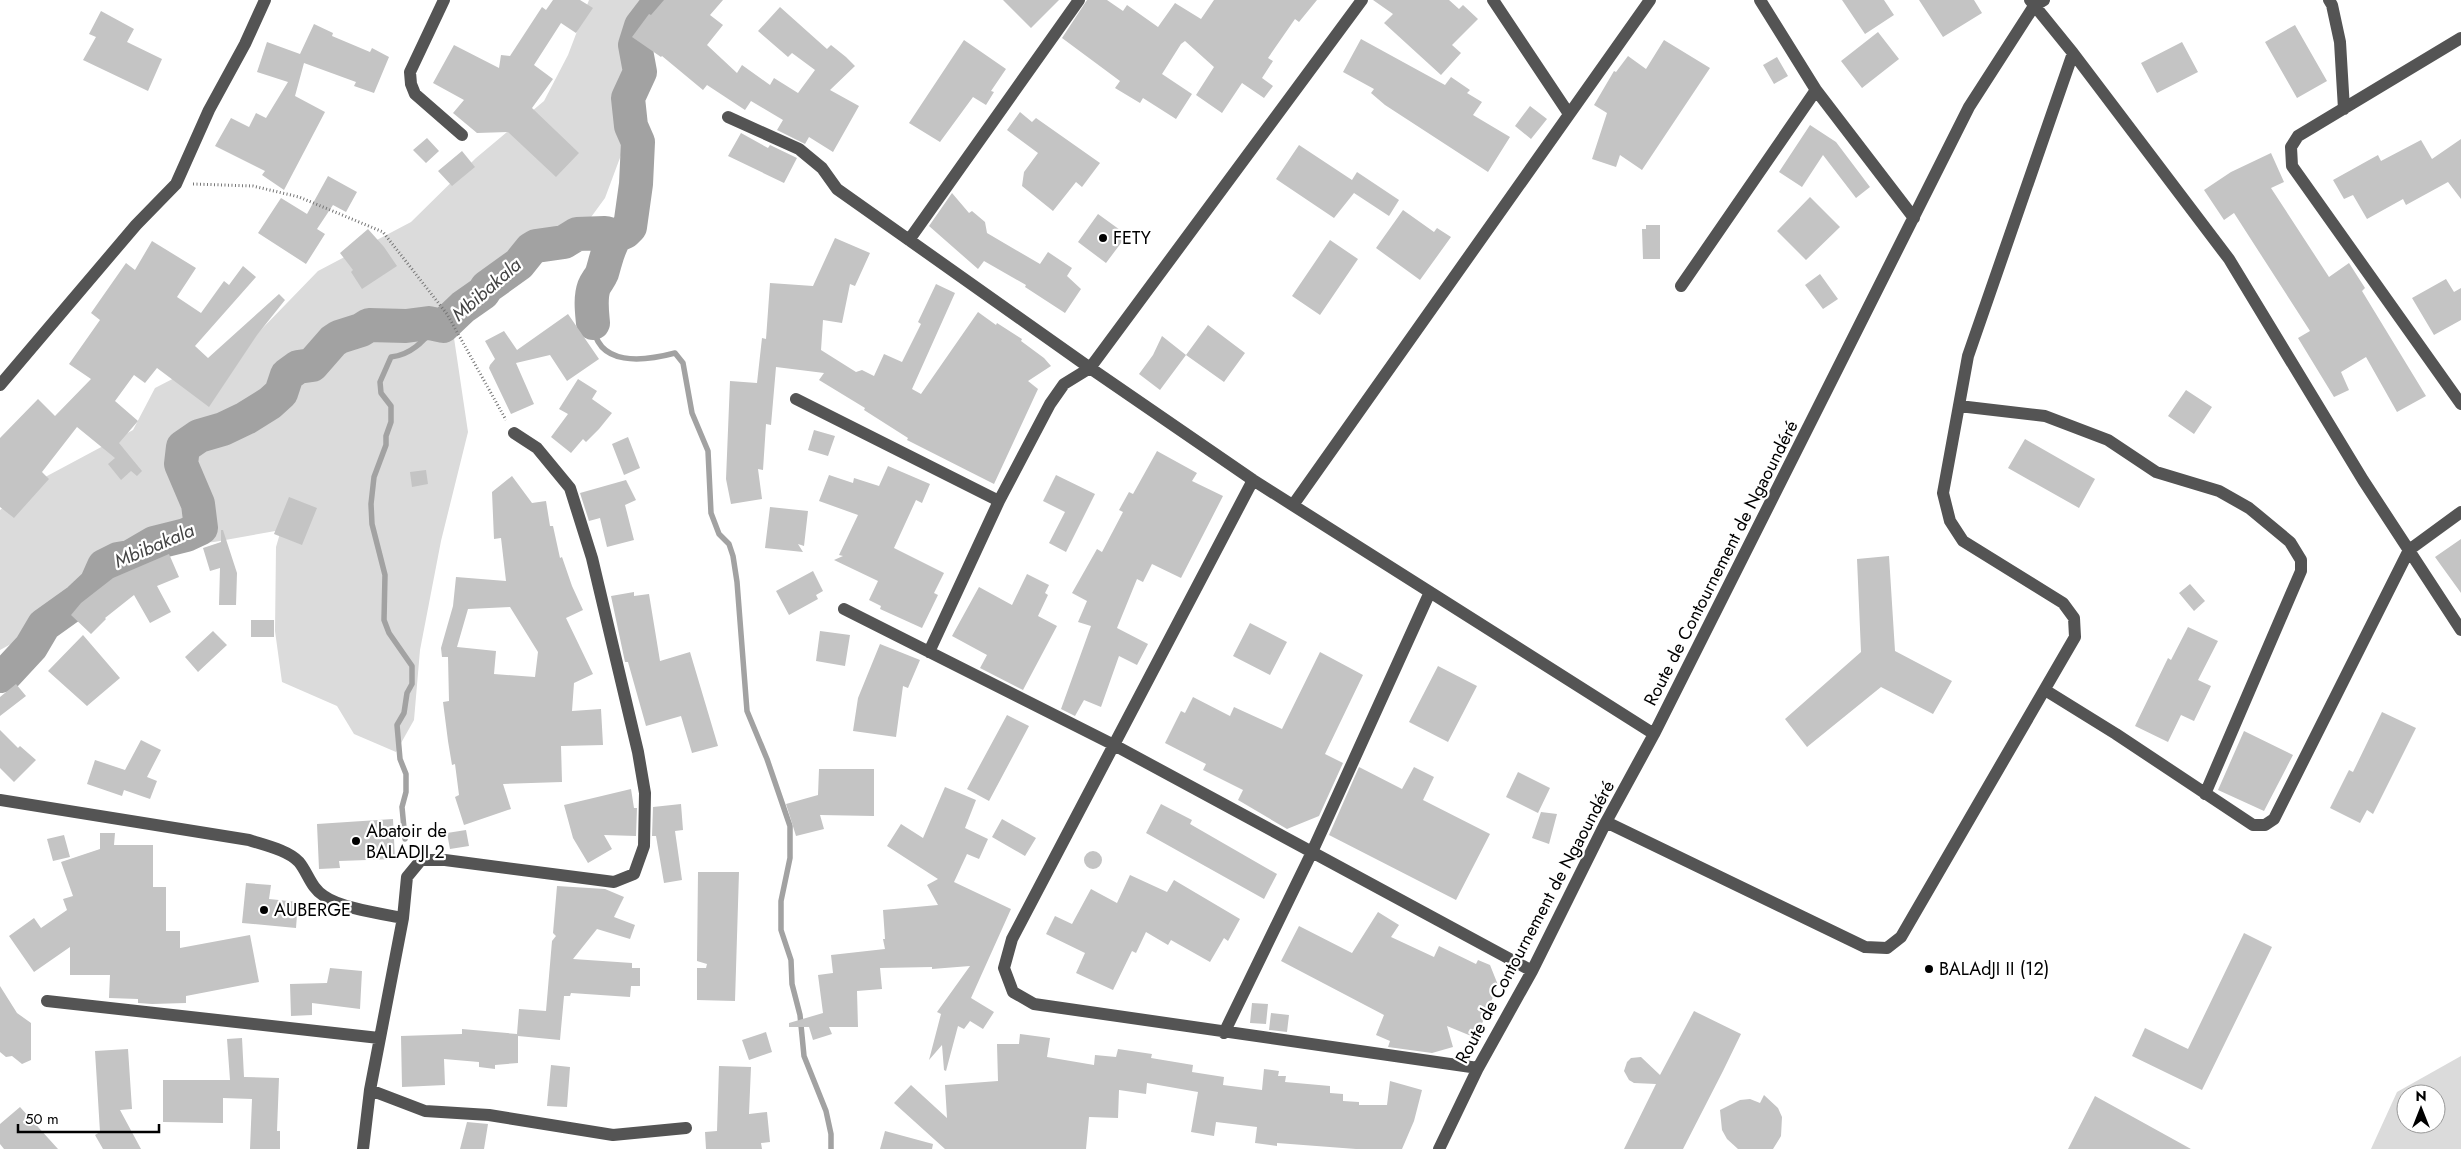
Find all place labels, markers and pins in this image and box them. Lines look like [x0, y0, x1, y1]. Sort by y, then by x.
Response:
place label: FETY [1113, 225, 1152, 251]
marker: FETY [1097, 232, 1109, 244]
place label: Abatoir de BALADJI 2 [366, 818, 447, 865]
marker: Abatoir de BALADJI 2 [350, 835, 362, 847]
place label: AUBERGE [274, 897, 351, 923]
marker: AUBERGE [258, 904, 270, 916]
place label: BALAdJI II (12) [1939, 956, 2049, 982]
marker: BALAdJI II (12) [1923, 963, 1935, 975]

